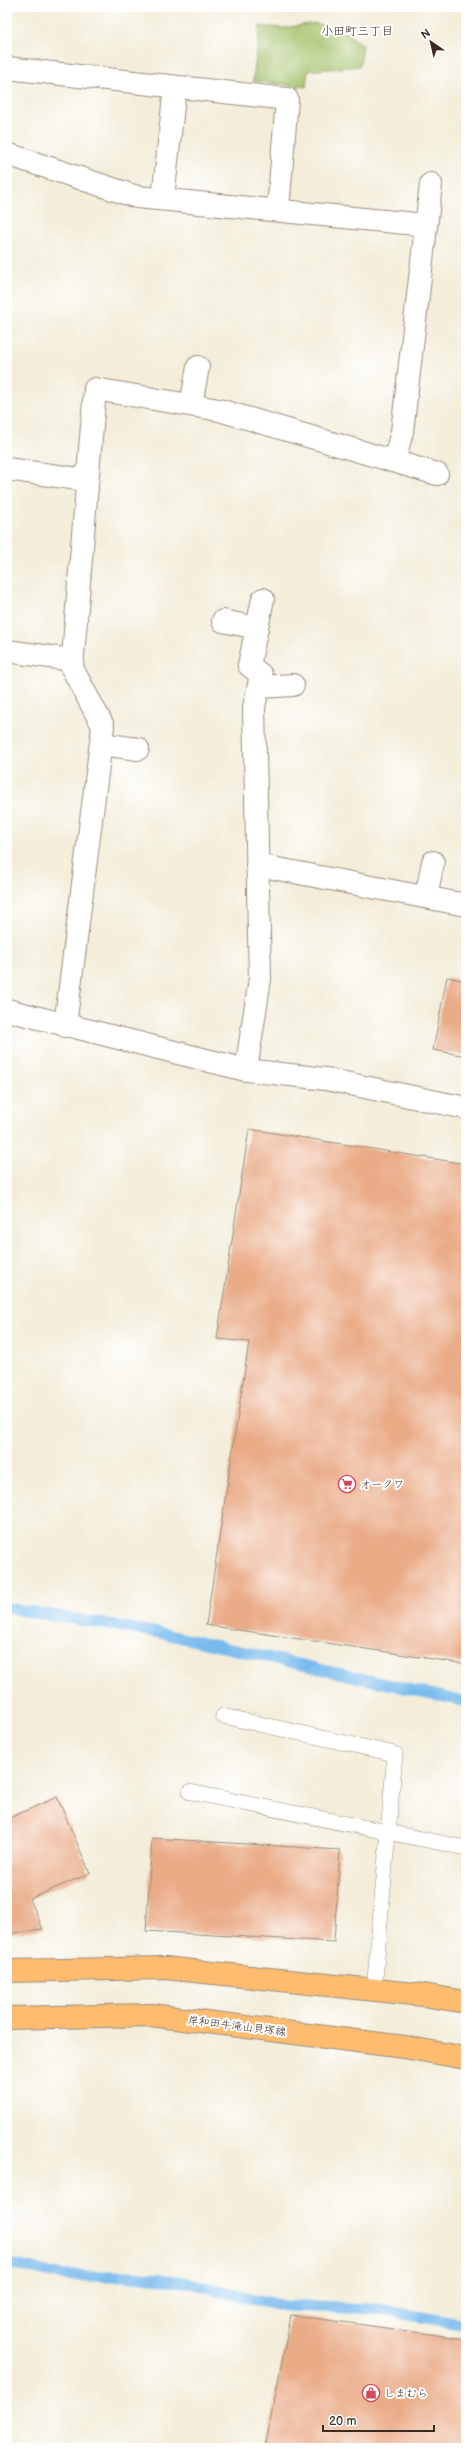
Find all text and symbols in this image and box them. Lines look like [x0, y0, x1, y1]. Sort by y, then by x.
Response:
north arrow [411, 22, 451, 62]
district label: 小田町三丁目 [321, 24, 393, 39]
text: N [419, 26, 433, 42]
supermarket icon: オークワ [337, 1474, 357, 1494]
place label: オークワ [360, 1478, 404, 1491]
street label: 岸和田牛滝山貝塚線 [187, 2014, 287, 2038]
shop icon: しまむら [361, 2383, 381, 2403]
place label: しまむら [384, 2387, 428, 2400]
scale bar [323, 2407, 434, 2433]
text: 20 m [329, 2414, 356, 2429]

